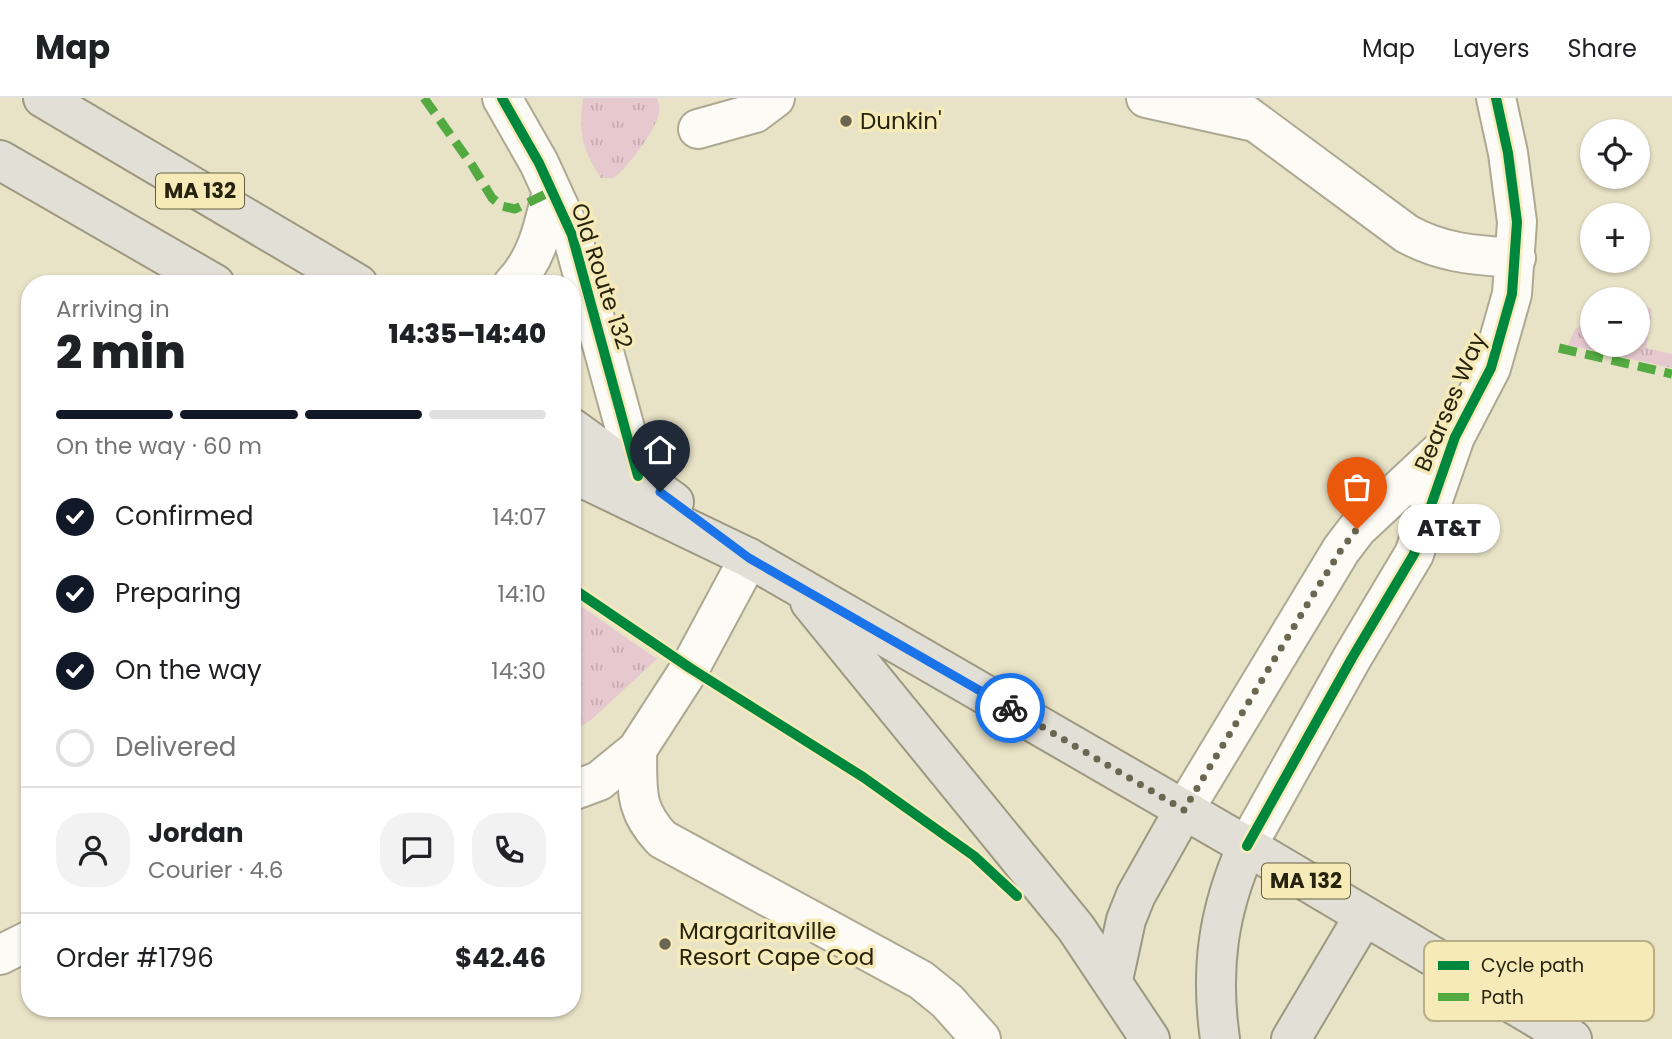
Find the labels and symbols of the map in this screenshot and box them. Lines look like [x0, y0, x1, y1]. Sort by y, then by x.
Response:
place label: Dunkin' [860, 105, 942, 137]
marker: Dunkin' [838, 113, 854, 129]
road number: MA 132 [156, 174, 244, 208]
street label: Old Route 132 [563, 199, 641, 353]
street label: Bearses Way [1406, 328, 1494, 476]
pin [630, 420, 690, 492]
pin [1327, 457, 1387, 529]
callout: AT&T [1399, 504, 1500, 554]
courier [975, 673, 1045, 743]
road number: MA 132 [1262, 864, 1350, 898]
place label: Margaritaville Resort Cape Cod [679, 915, 874, 973]
marker: Margaritaville Resort Cape Cod [657, 936, 673, 952]
legend [1424, 941, 1654, 1021]
text: Cycle path [1481, 952, 1584, 979]
text: Path [1481, 984, 1524, 1011]

